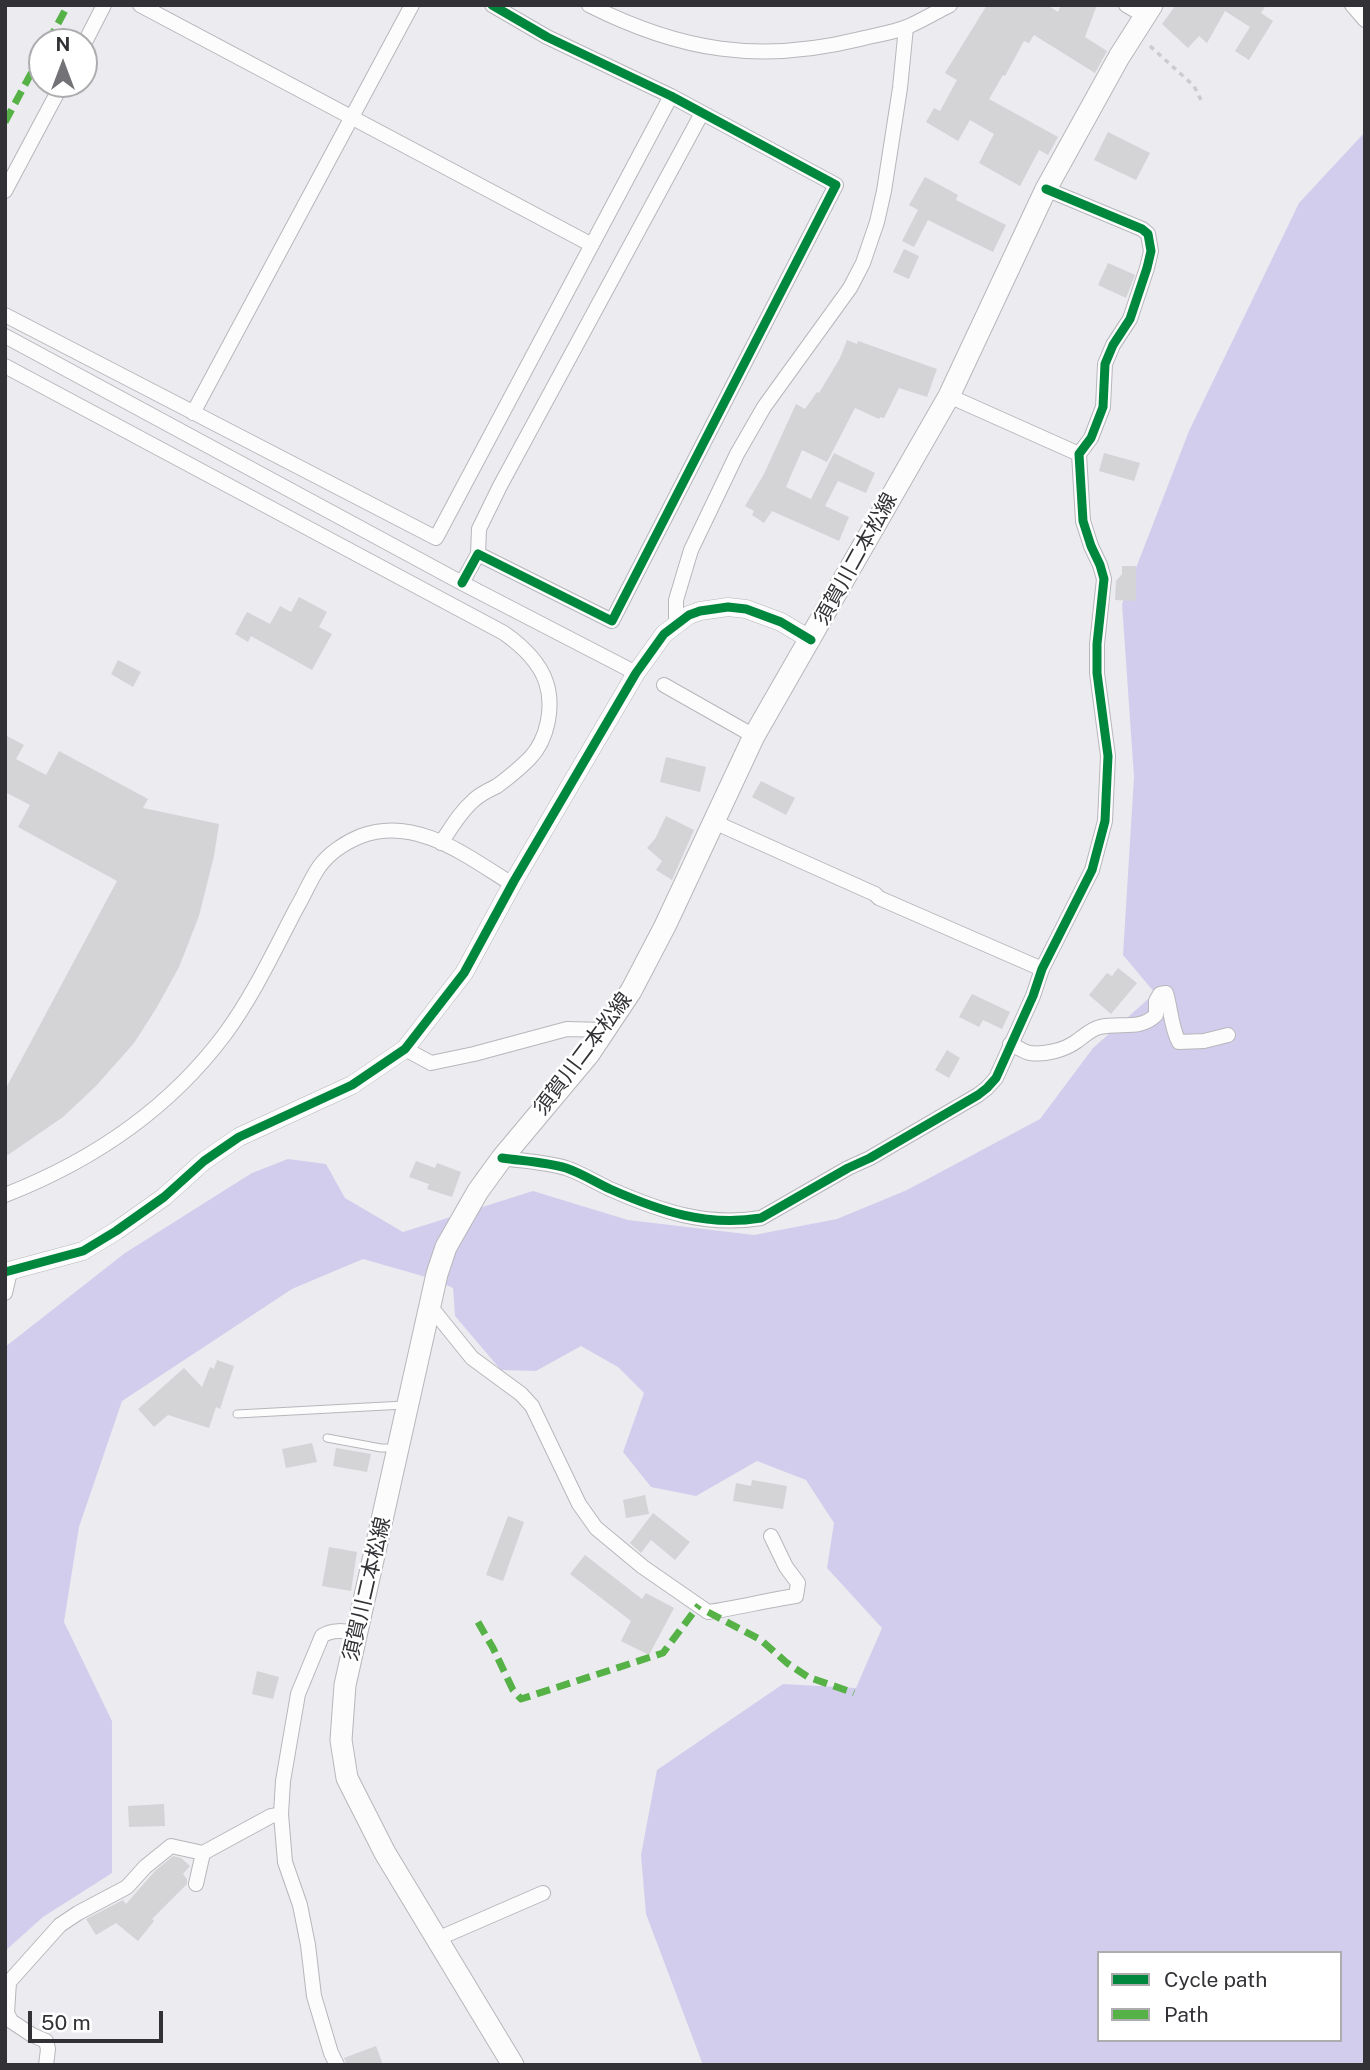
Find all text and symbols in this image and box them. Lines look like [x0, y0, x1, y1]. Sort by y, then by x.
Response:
north arrow [28, 28, 98, 98]
text: N [56, 33, 70, 55]
street label: 須賀川二本松線 [809, 489, 903, 629]
street label: 須賀川二本松線 [529, 988, 637, 1120]
street label: 須賀川二本松線 [338, 1515, 396, 1663]
legend [1097, 1951, 1342, 2042]
text: Cycle path [1164, 1967, 1267, 1992]
scale bar [32, 1996, 166, 2040]
text: Path [1164, 2002, 1209, 2027]
text: 50 m [41, 2010, 91, 2035]

